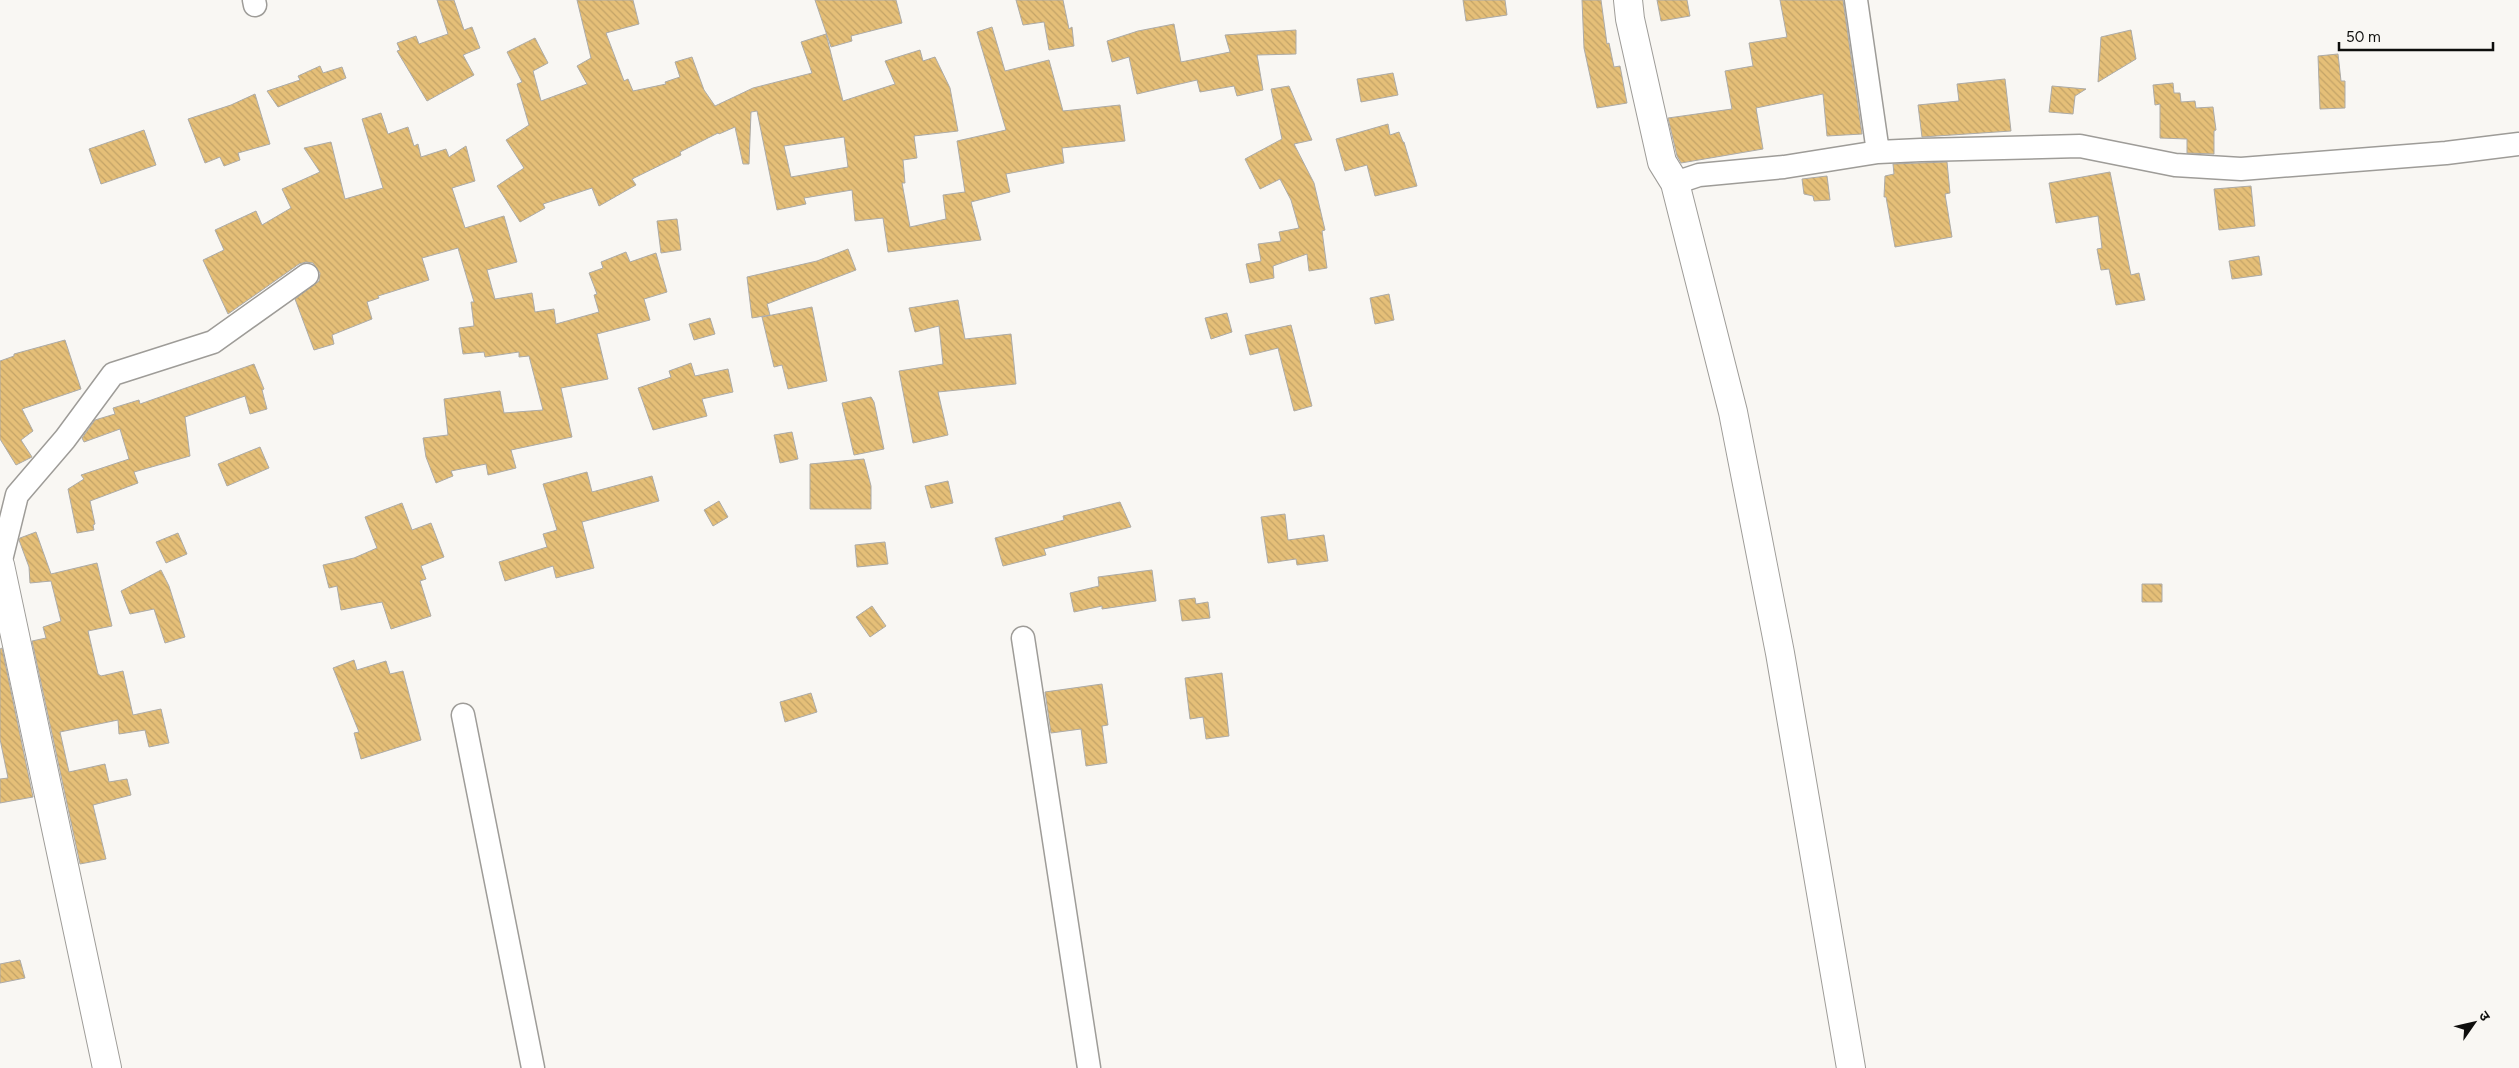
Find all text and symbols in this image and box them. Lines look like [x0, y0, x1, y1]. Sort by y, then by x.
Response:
scale bar [2339, 20, 2493, 52]
text: 50 m [2346, 28, 2381, 46]
north arrow [2449, 998, 2499, 1048]
text: उ [2475, 1008, 2494, 1025]

